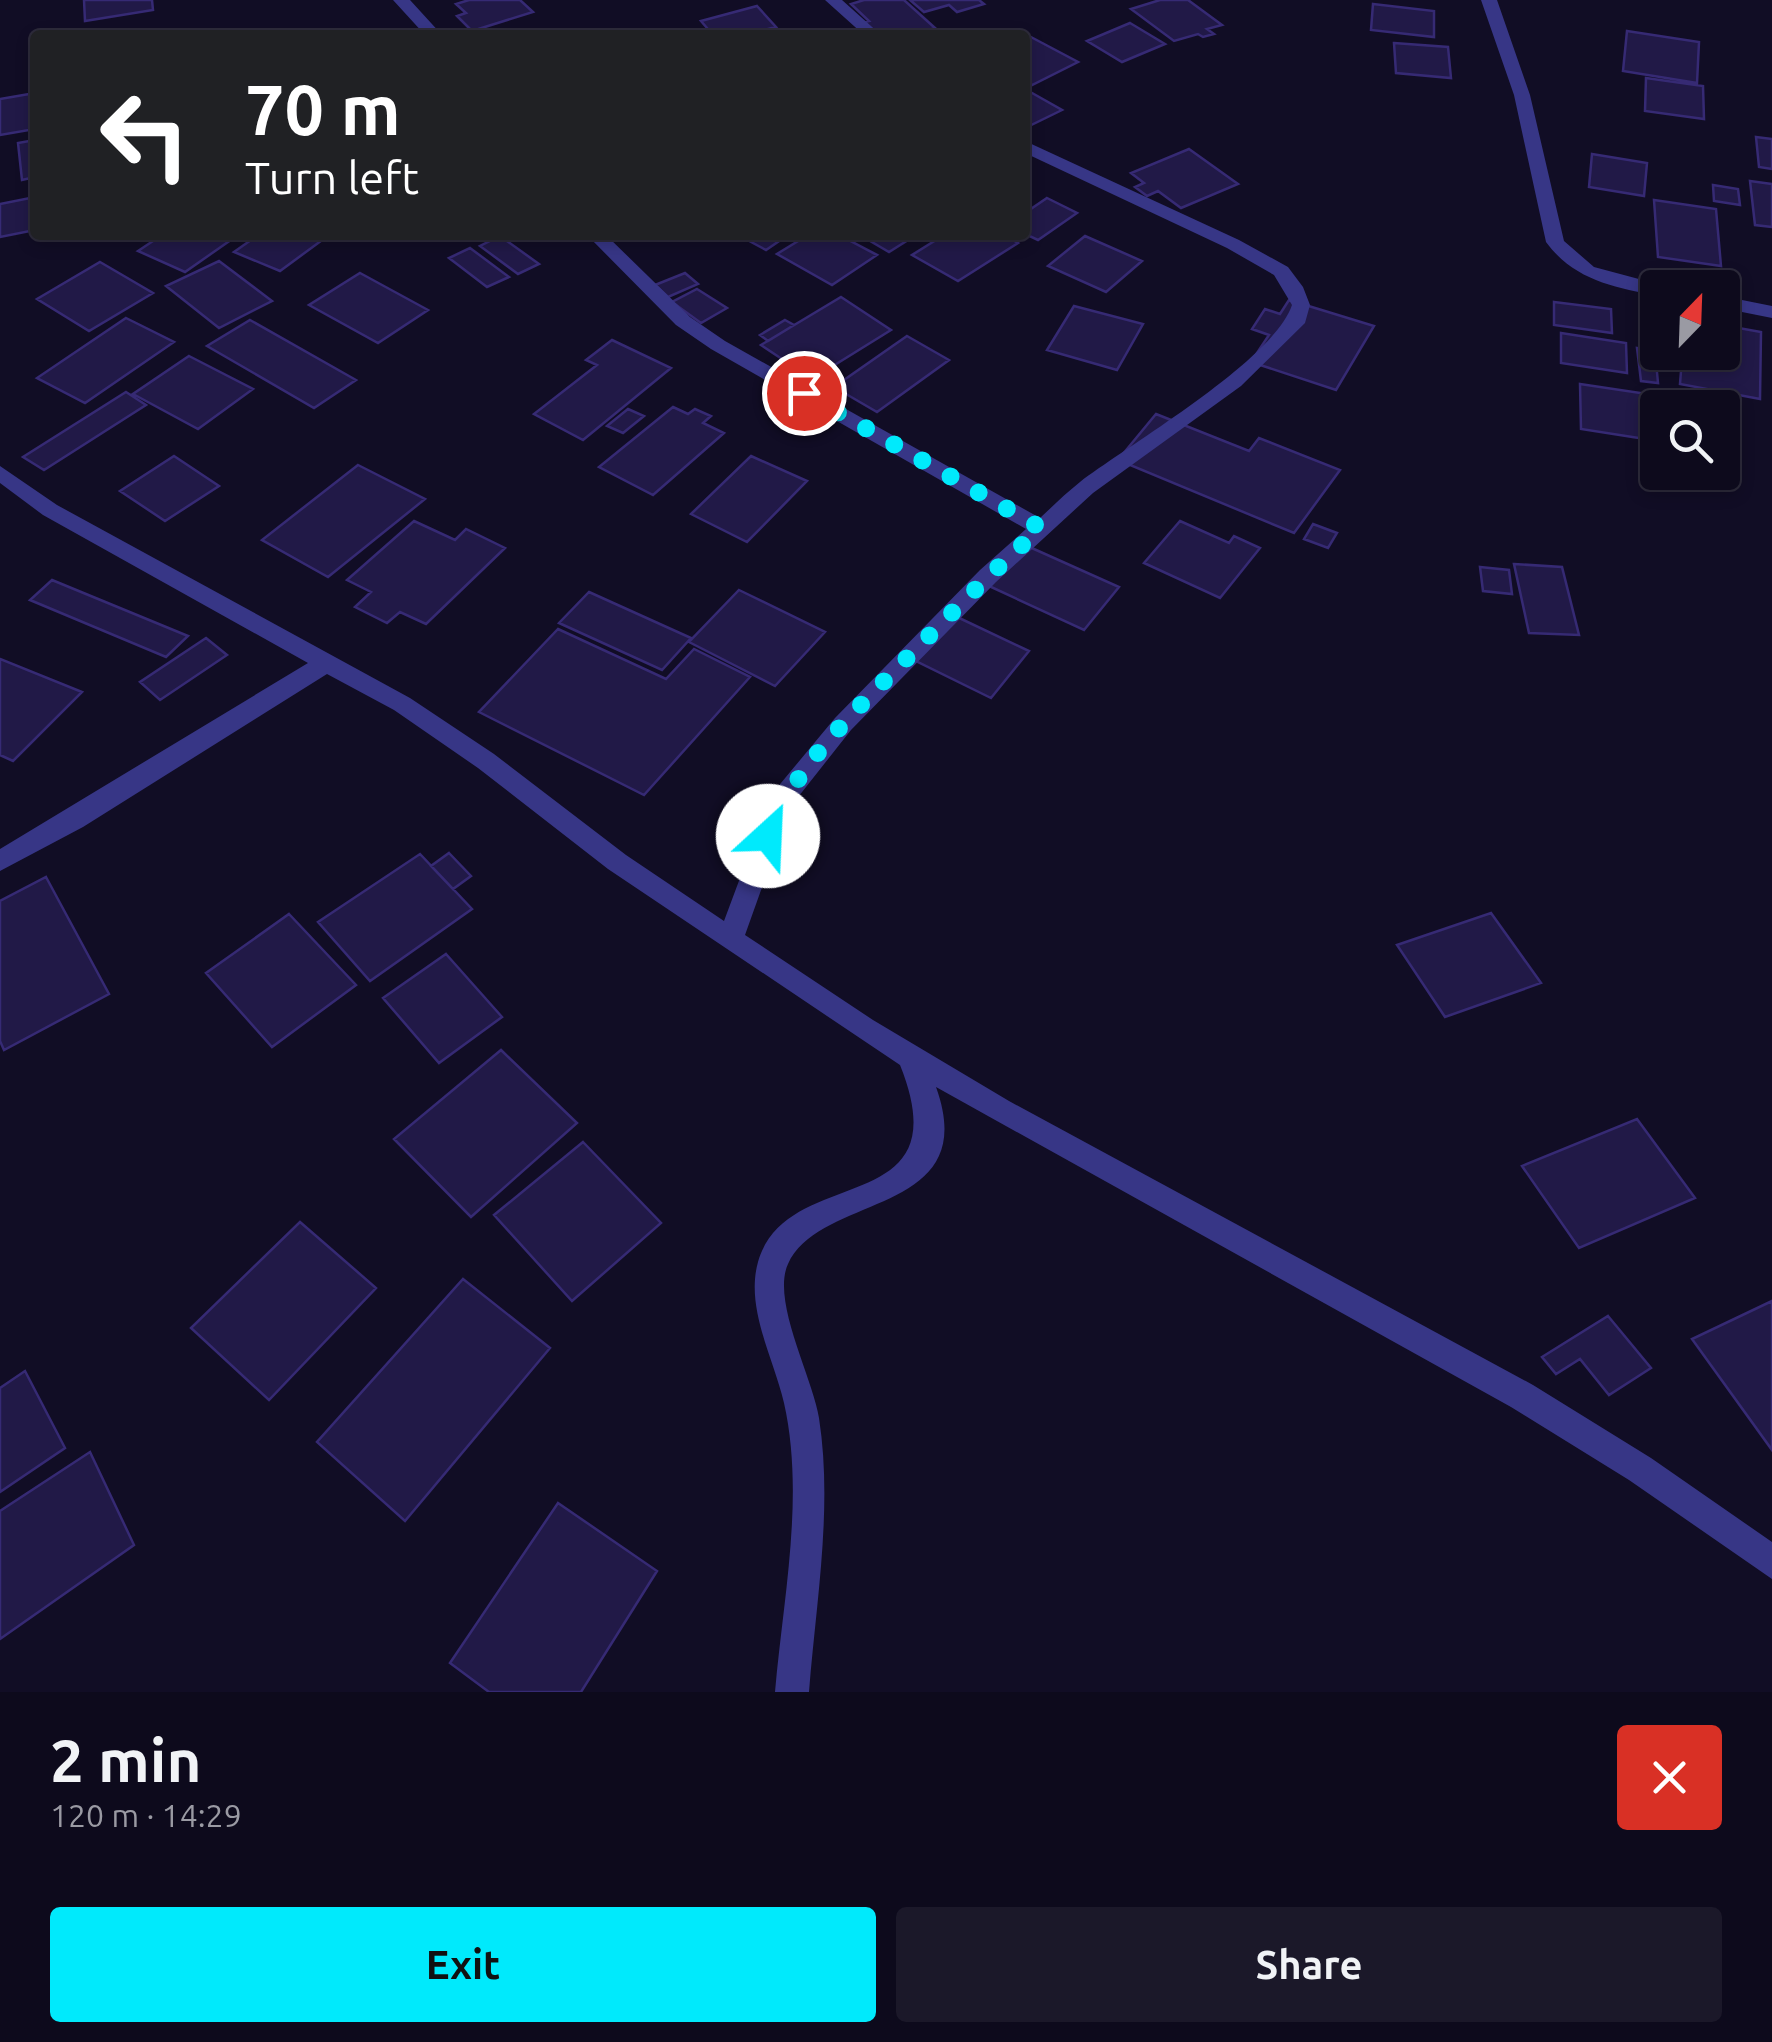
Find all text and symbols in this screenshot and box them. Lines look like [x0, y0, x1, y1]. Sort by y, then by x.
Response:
icon: left [80, 70, 210, 200]
text: 70 m [245, 70, 401, 148]
text: Turn left [245, 152, 419, 203]
north arrow [1640, 270, 1740, 370]
map controls [1640, 270, 1740, 490]
pin [762, 351, 847, 436]
icon: arrive [777, 366, 832, 421]
button: search [1640, 390, 1740, 490]
position arrow [716, 784, 820, 888]
button: close [1617, 1725, 1722, 1830]
text: 2 min [50, 1726, 202, 1793]
text: 120 m · 14:29 [50, 1797, 242, 1833]
button: Exit [50, 1907, 876, 2022]
button: Share [896, 1907, 1722, 2022]

